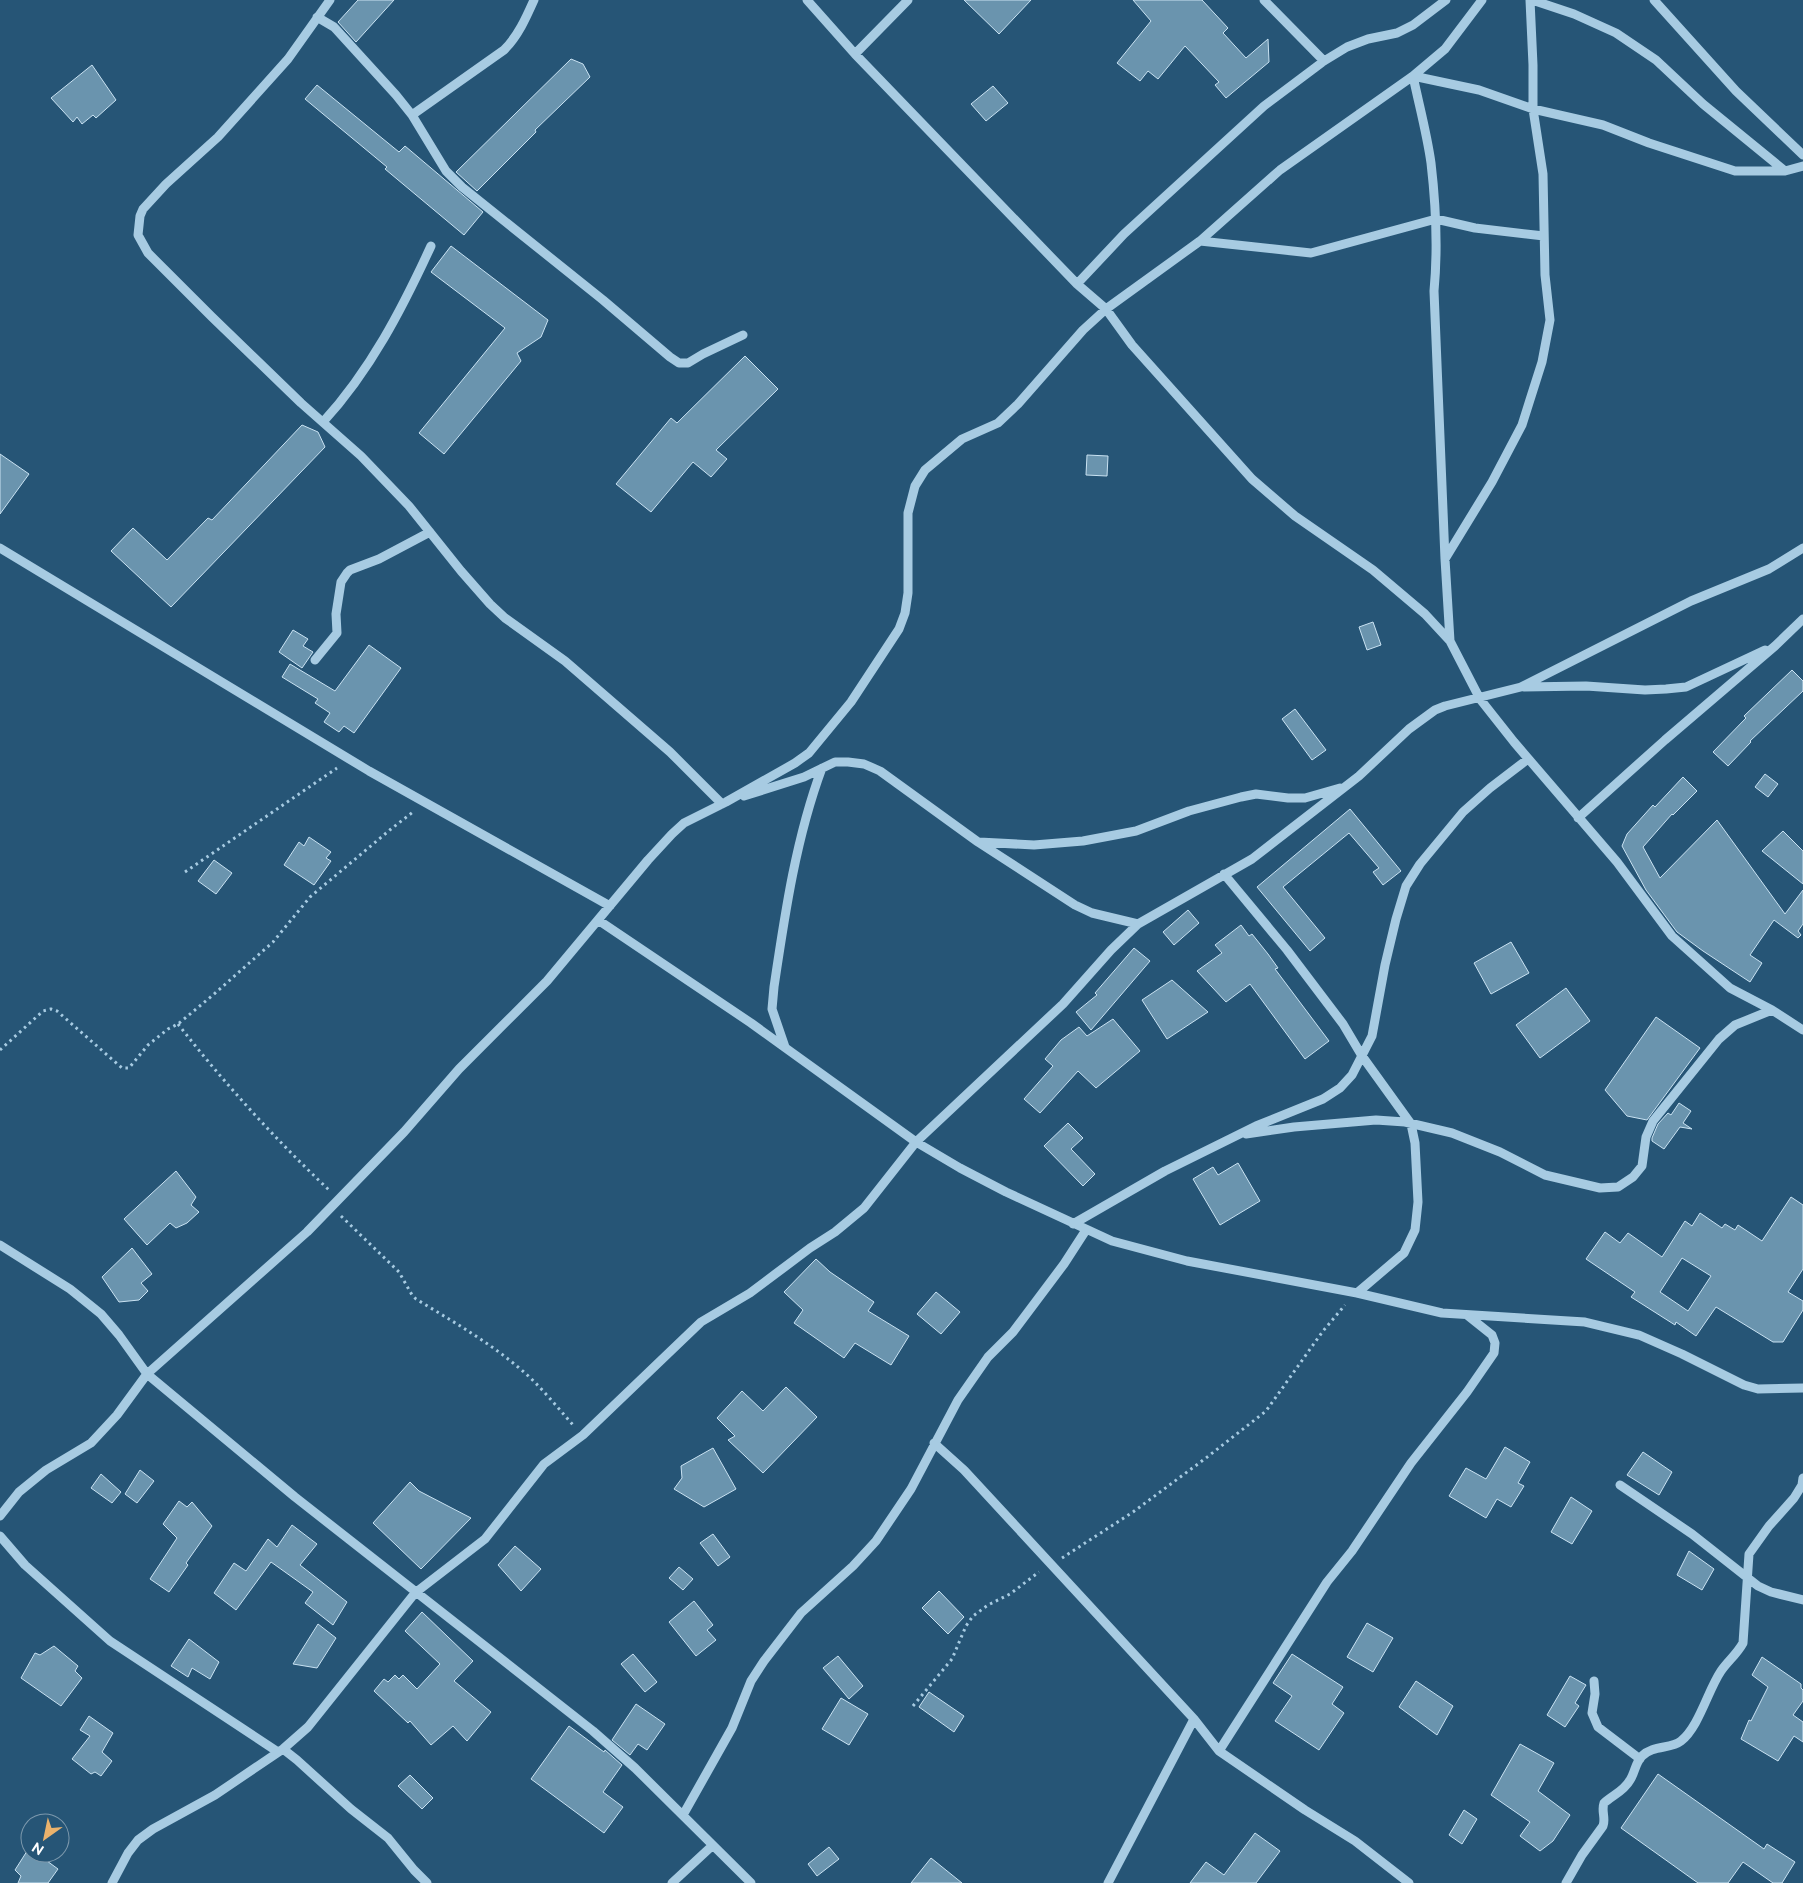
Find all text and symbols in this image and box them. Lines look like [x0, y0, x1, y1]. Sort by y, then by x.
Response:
north arrow [20, 1813, 70, 1863]
text: N [29, 1839, 47, 1859]

